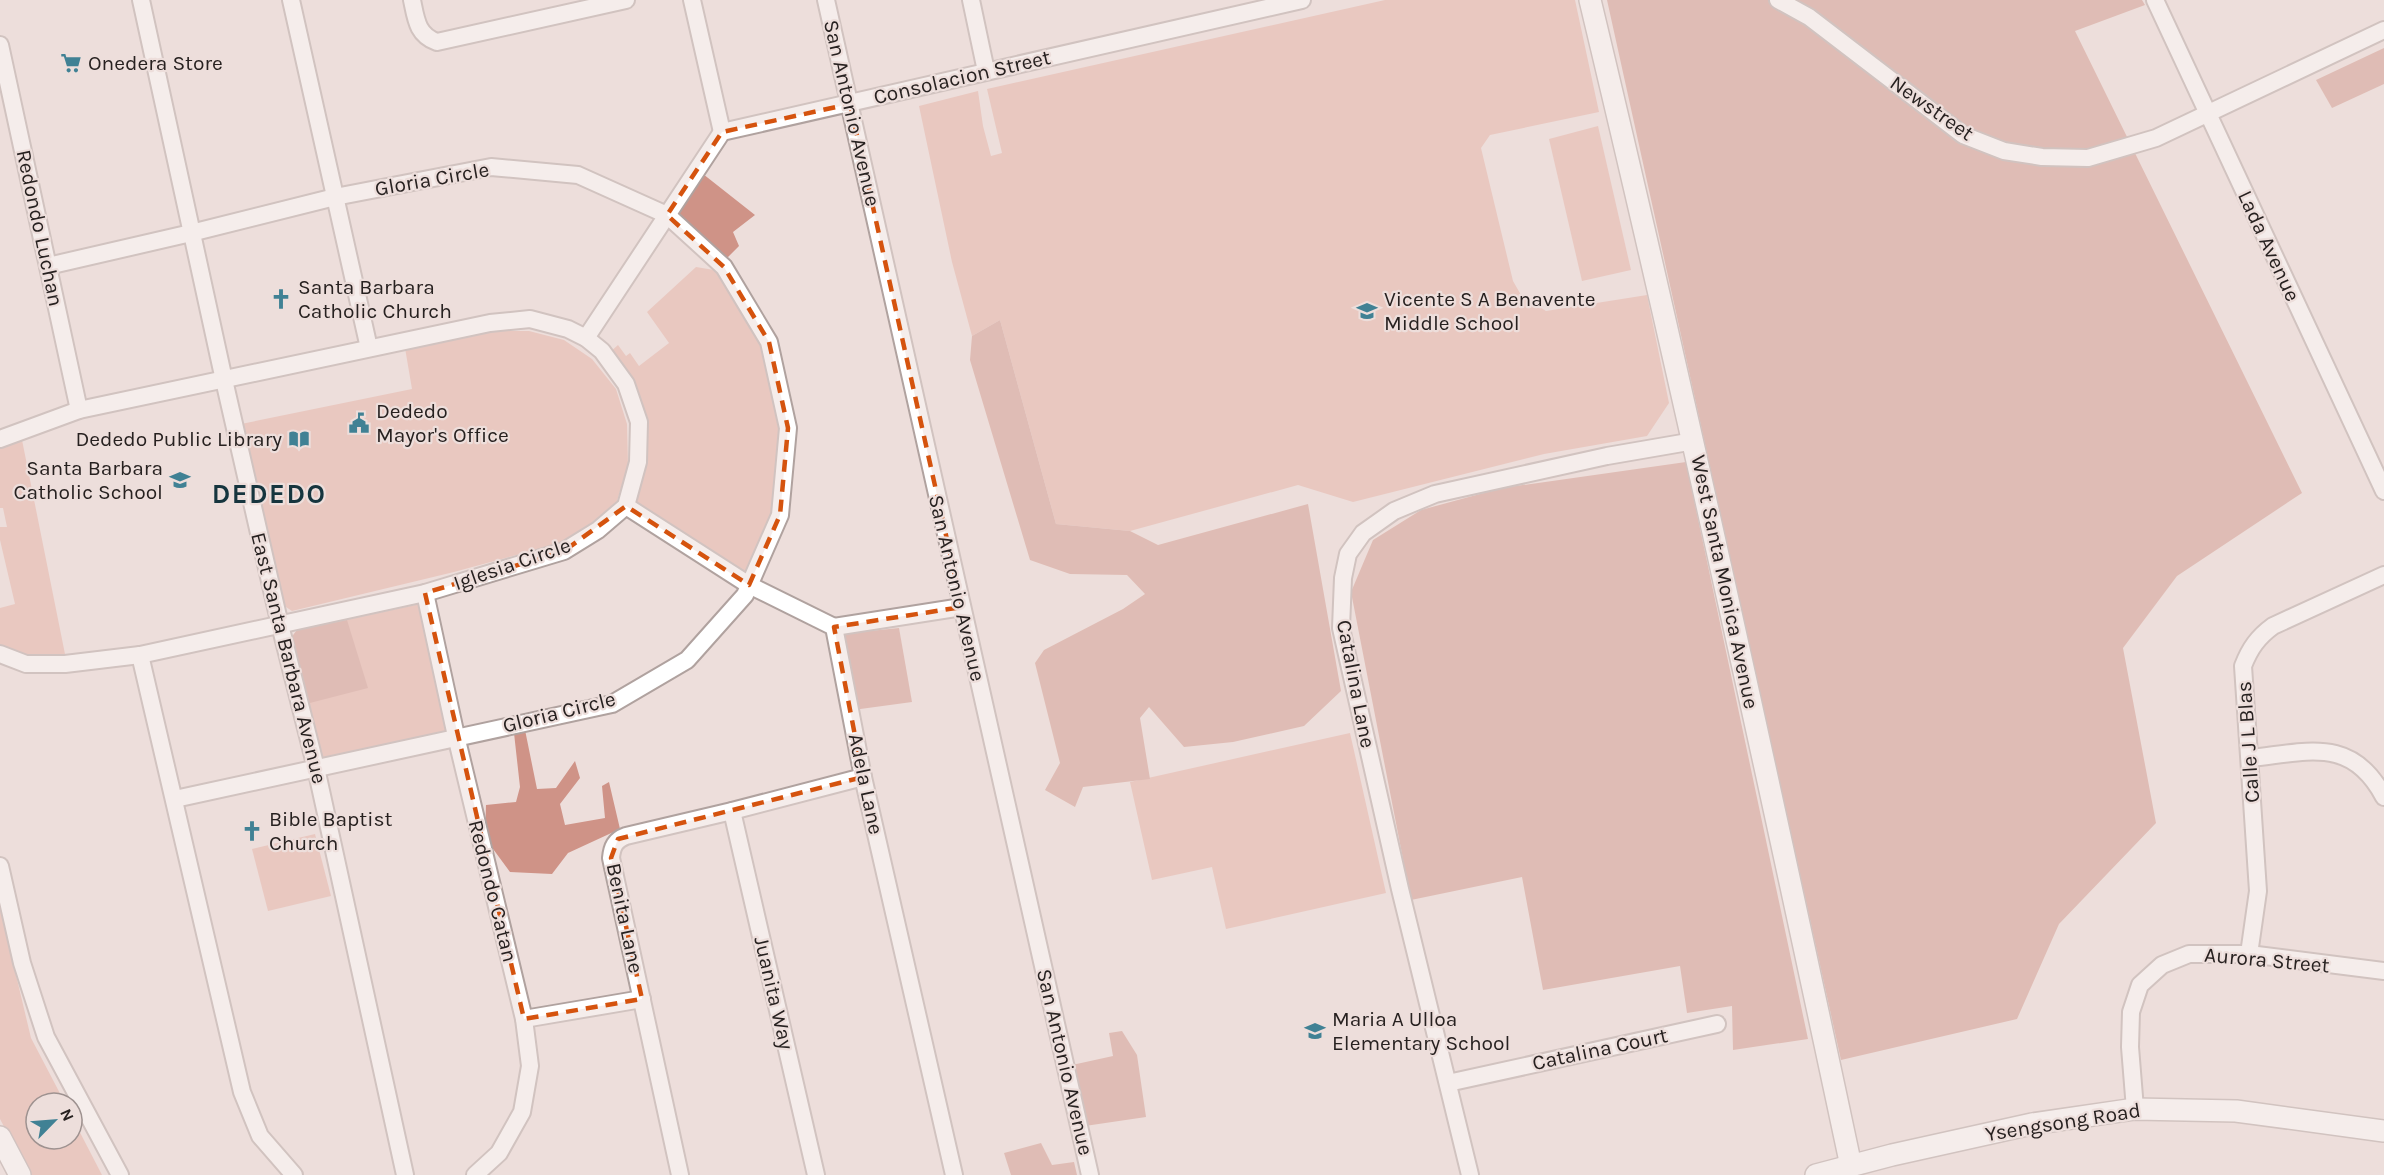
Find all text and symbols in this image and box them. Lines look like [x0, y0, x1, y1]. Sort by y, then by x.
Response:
street label: San Antonio Avenue [819, 17, 885, 209]
street label: Consolacion Street [871, 45, 1053, 109]
supermarket icon: Onedera Store [59, 51, 83, 75]
place label: Onedera Store [88, 51, 223, 75]
street label: Newstreet [1886, 71, 1978, 146]
street label: Redondo Luchan [12, 148, 68, 308]
street label: Gloria Circle [373, 157, 491, 201]
street label: Lada Avenue [2233, 187, 2305, 305]
place label: Santa Barbara Catholic Church [298, 275, 452, 323]
church icon: Santa Barbara Catholic Church [269, 287, 293, 311]
place label: Vicente S A Benavente Middle School [1384, 287, 1596, 335]
school or university icon: Vicente S A Benavente Middle School [1355, 299, 1379, 323]
place label: Dededo Mayor's Office [376, 399, 509, 447]
public building icon: Dededo Mayor's Office [347, 411, 371, 435]
place label: Dededo Public Library [75, 427, 282, 451]
library icon: Dededo Public Library [287, 427, 311, 451]
street label: West Santa Monica Avenue [1686, 453, 1764, 711]
place label: Santa Barbara Catholic School [14, 456, 163, 504]
school or university icon: Santa Barbara Catholic School [168, 468, 192, 492]
district label: DEDEDO [212, 478, 326, 510]
street label: San Antonio Avenue [924, 492, 990, 684]
street label: East Santa Barbara Avenue [246, 530, 332, 786]
street label: Iglesia Circle [450, 533, 574, 595]
street label: Catalina Lane [1332, 618, 1380, 750]
street label: Calle J L Blas [2232, 680, 2264, 804]
street label: Gloria Circle [500, 686, 618, 738]
street label: Adela Lane [844, 731, 888, 837]
place label: Bible Baptist Church [269, 807, 392, 855]
street label: Redondo Catan [464, 817, 522, 965]
church icon: Bible Baptist Church [240, 819, 264, 843]
street label: Benita Lane [602, 861, 648, 975]
street label: Juanita Way [749, 934, 799, 1052]
street label: Aurora Street [2203, 943, 2331, 977]
street label: San Antonio Avenue [1032, 966, 1098, 1158]
place label: Maria A Ulloa Elementary School [1332, 1007, 1510, 1055]
school or university icon: Maria A Ulloa Elementary School [1303, 1019, 1327, 1043]
street label: Catalina Court [1530, 1023, 1670, 1075]
north arrow [24, 1091, 84, 1151]
street label: Ysengsong Road [1984, 1098, 2142, 1146]
text: N [56, 1106, 78, 1124]

